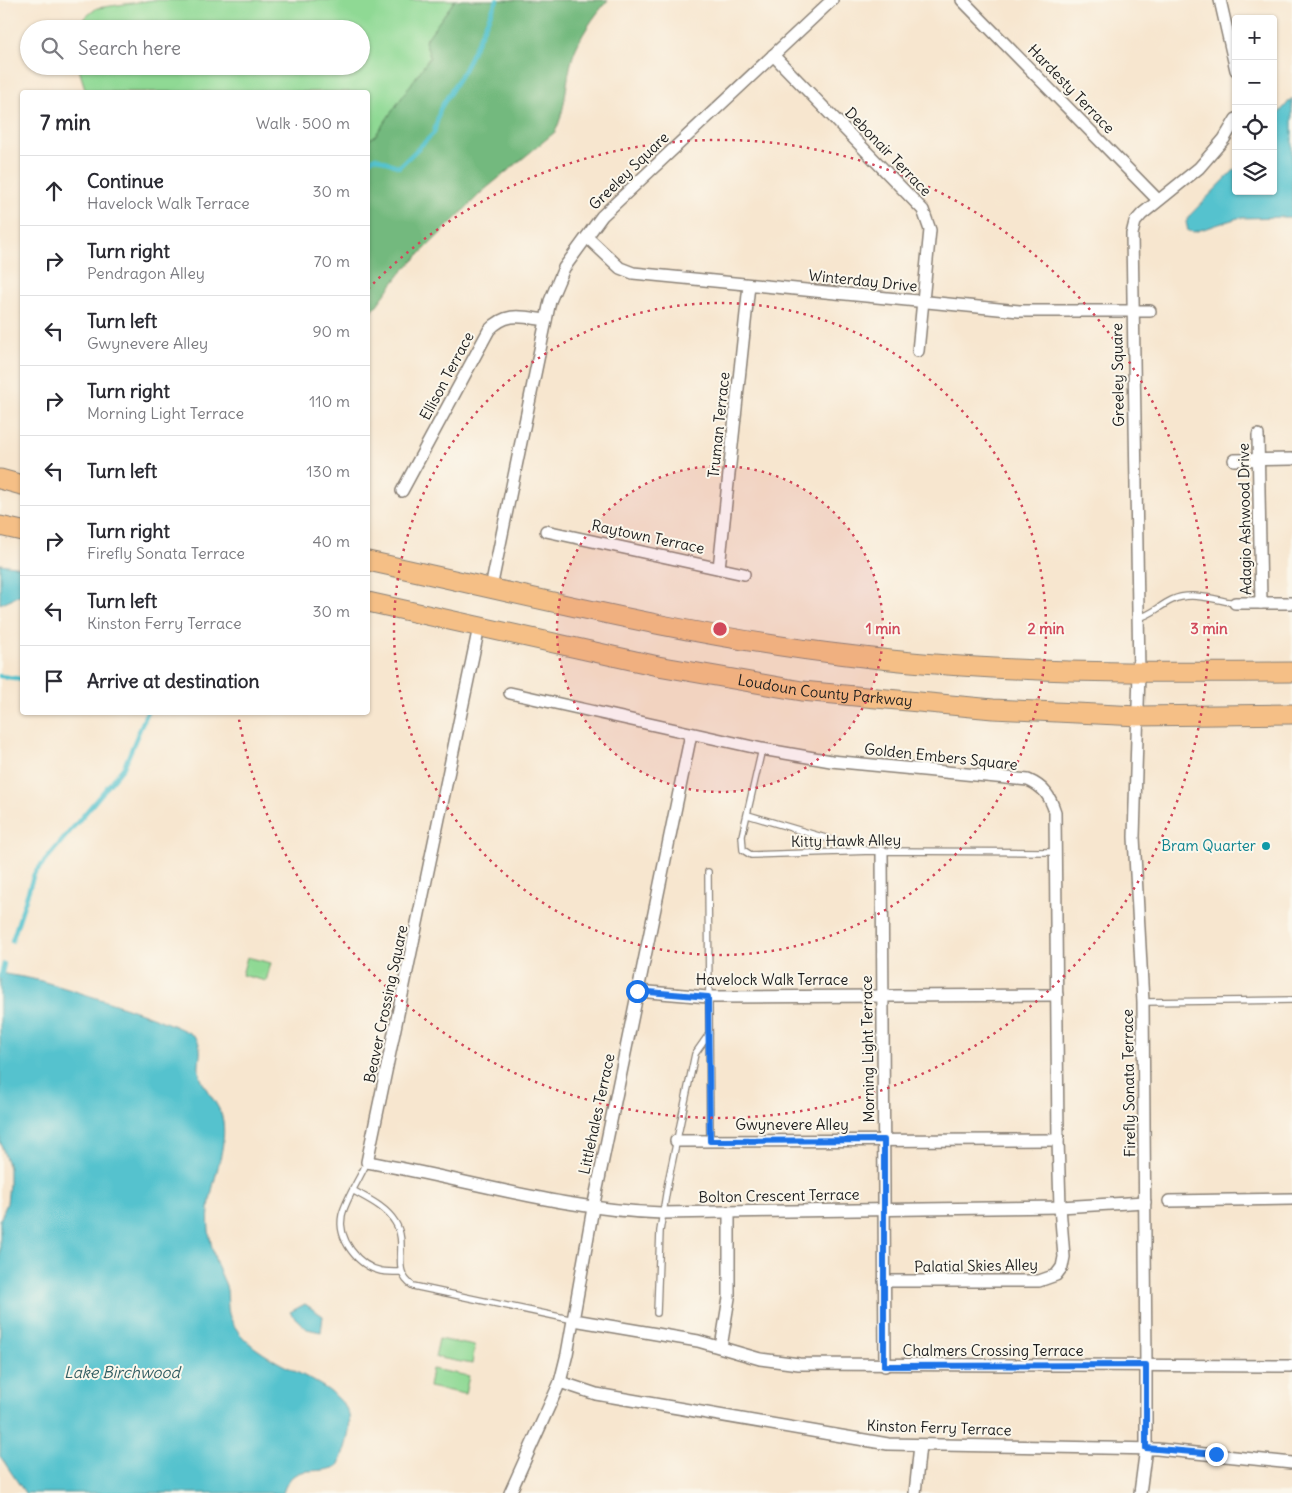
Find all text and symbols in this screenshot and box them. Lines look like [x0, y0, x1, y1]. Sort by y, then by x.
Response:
map controls [1232, 15, 1277, 195]
button: + [1232, 15, 1277, 60]
search box [20, 20, 370, 75]
icon: search [38, 34, 66, 62]
text: Search here [78, 36, 181, 60]
street label: Hardesty Terrace [1024, 40, 1119, 137]
button: − [1232, 60, 1277, 105]
street label: Debonair Terrace [841, 103, 936, 200]
button: locate [1232, 105, 1277, 150]
text: 7 min [40, 109, 91, 136]
text: Walk · 500 m [256, 113, 350, 133]
street label: Greeley Square [585, 128, 673, 214]
button: layers [1232, 150, 1277, 195]
text: Continue [87, 169, 164, 193]
icon: ahead [40, 177, 68, 205]
text: 30 m [313, 181, 350, 201]
text: Havelock Walk Terrace [87, 193, 250, 213]
text: Turn right [87, 239, 170, 263]
icon: right [40, 247, 68, 275]
text: 70 m [314, 251, 350, 271]
text: Pendragon Alley [87, 263, 205, 283]
street label: Winterday Drive [808, 265, 918, 296]
text: Turn left [87, 309, 157, 333]
icon: left [40, 317, 68, 345]
text: 90 m [312, 321, 350, 341]
street label: Greeley Square [1107, 323, 1128, 427]
street label: Ellison Terrace [415, 328, 478, 423]
text: Gwynevere Alley [87, 333, 208, 353]
street label: Truman Terrace [703, 371, 734, 479]
text: Turn right [87, 379, 170, 403]
icon: right [40, 387, 68, 415]
text: 110 m [309, 391, 350, 411]
text: Morning Light Terrace [87, 403, 244, 423]
street label: Adagio Ashwood Drive [1234, 443, 1255, 595]
icon: left [40, 457, 68, 485]
text: Turn left [87, 459, 157, 483]
text: 130 m [306, 461, 350, 481]
street label: Raytown Terrace [590, 515, 706, 558]
text: Turn right [87, 519, 170, 543]
icon: right [40, 527, 68, 555]
text: 40 m [312, 531, 350, 551]
text: Firefly Sonata Terrace [87, 543, 245, 563]
text: Turn left [87, 589, 157, 613]
icon: left [40, 597, 68, 625]
text: 30 m [313, 601, 350, 621]
text: Kinston Ferry Terrace [87, 613, 242, 633]
text: 1 min [866, 619, 901, 638]
text: 2 min [1028, 619, 1065, 638]
text: 3 min [1190, 619, 1228, 638]
centre of rings [711, 620, 729, 638]
icon: arrive [40, 667, 68, 695]
text: Arrive at destination [87, 669, 260, 693]
street label: Loudoun County Parkway [736, 670, 913, 710]
street label: Golden Embers Square [863, 739, 1019, 774]
street label: Kitty Hawk Alley [791, 830, 901, 851]
place label: Bram Quarter [1161, 836, 1256, 855]
marker: Bram Quarter [1260, 840, 1272, 852]
street label: Beaver Crossing Square [359, 923, 412, 1085]
street label: Havelock Walk Terrace [696, 970, 848, 989]
street label: Morning Light Terrace [857, 975, 878, 1123]
route start [626, 980, 649, 1003]
street label: Firefly Sonata Terrace [1118, 1009, 1139, 1157]
street label: Littlehales Terrace [574, 1052, 619, 1176]
street label: Gwynevere Alley [735, 1115, 849, 1134]
street label: Bolton Crescent Terrace [698, 1185, 860, 1206]
street label: Palatial Skies Alley [914, 1255, 1038, 1276]
street label: Chalmers Crossing Terrace [903, 1341, 1083, 1360]
water label: Lake Birchwood [64, 1362, 183, 1382]
street label: Kinston Ferry Terrace [866, 1415, 1012, 1440]
route end [1205, 1443, 1228, 1466]

